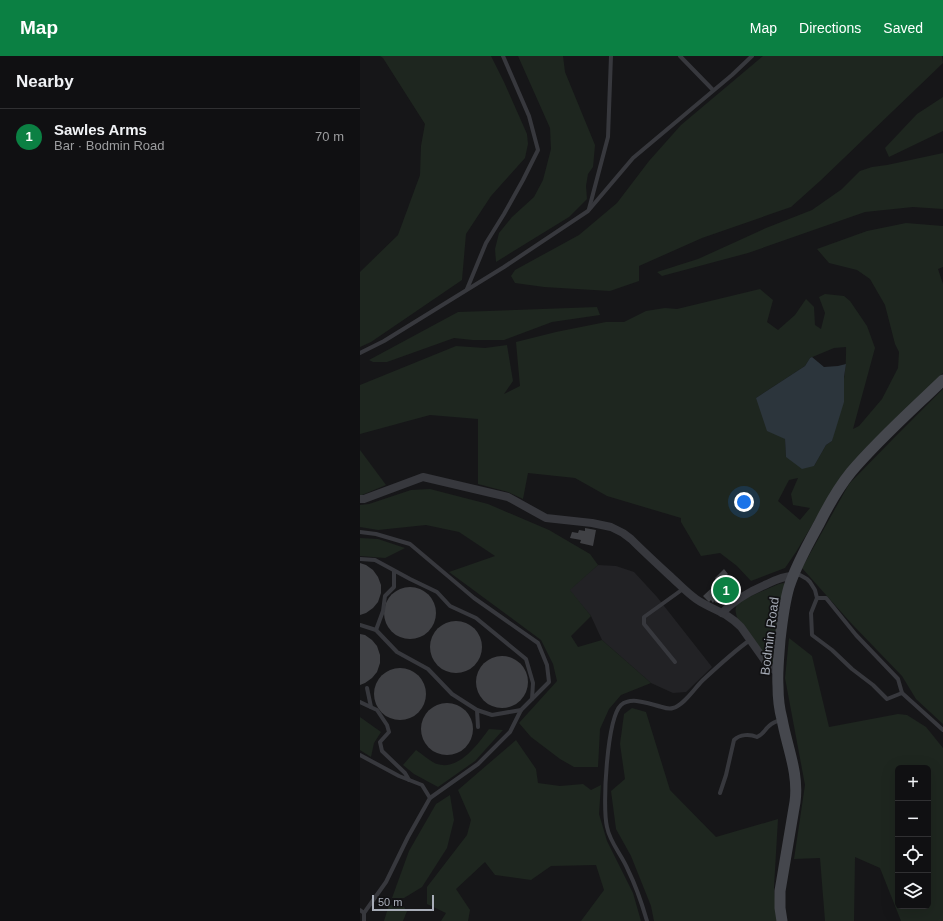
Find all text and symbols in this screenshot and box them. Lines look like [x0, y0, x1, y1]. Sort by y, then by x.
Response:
text: Map [20, 17, 58, 38]
text: Map [750, 20, 777, 36]
text: Directions [799, 20, 861, 36]
text: Saved [883, 20, 923, 36]
text: Nearby [16, 72, 74, 91]
text: Sawles Arms [54, 121, 147, 138]
text: 1 [25, 129, 33, 144]
text: 70 m [315, 129, 344, 144]
text: Bar · Bodmin Road [54, 138, 165, 153]
your location [734, 492, 754, 512]
pin: 1 [713, 575, 739, 605]
street label: Bodmin Road [757, 596, 782, 676]
map controls [895, 765, 931, 909]
button: + [895, 765, 931, 801]
button: − [895, 801, 931, 837]
button: locate [895, 837, 931, 873]
button: layers [895, 873, 931, 909]
scale bar [372, 893, 434, 912]
text: 50 m [378, 896, 402, 908]

